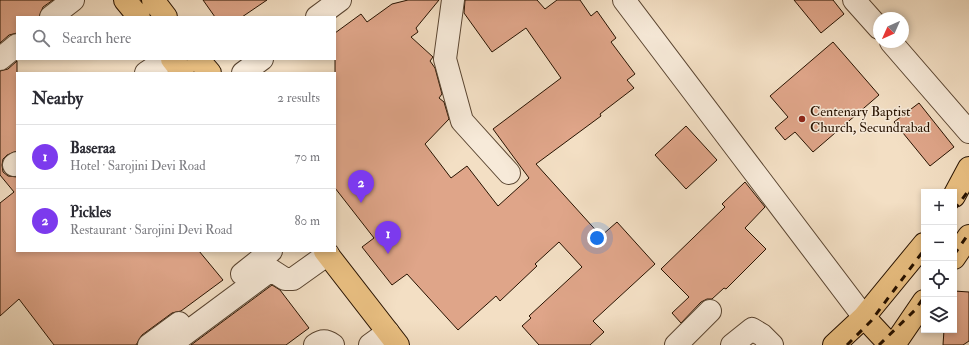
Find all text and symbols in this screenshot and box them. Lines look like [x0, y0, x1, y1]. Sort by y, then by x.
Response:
north arrow [873, 12, 909, 48]
search box [16, 16, 336, 60]
icon: search [30, 27, 52, 49]
text: Search here [62, 29, 131, 48]
text: Nearby [32, 88, 83, 109]
text: 2 results [277, 90, 320, 106]
place label: Centenary Baptist Church, Secundrabad [810, 103, 930, 136]
marker: Centenary Baptist Church, Secundrabad [797, 114, 807, 124]
text: Baseraa [70, 139, 115, 158]
text: 1 [43, 149, 47, 165]
text: 70 m [295, 149, 320, 165]
text: Hotel · Sarojini Devi Road [70, 158, 206, 174]
pin: 2 [348, 170, 374, 203]
map controls [921, 189, 957, 333]
button: + [921, 189, 957, 225]
text: Pickles [70, 203, 111, 222]
text: 2 [42, 213, 48, 229]
text: 80 m [294, 213, 320, 229]
pin: 1 [375, 221, 401, 254]
text: Restaurant · Sarojini Devi Road [70, 222, 232, 238]
button: − [921, 225, 957, 261]
your location [587, 228, 607, 248]
button: locate [921, 261, 957, 297]
button: layers [921, 297, 957, 333]

